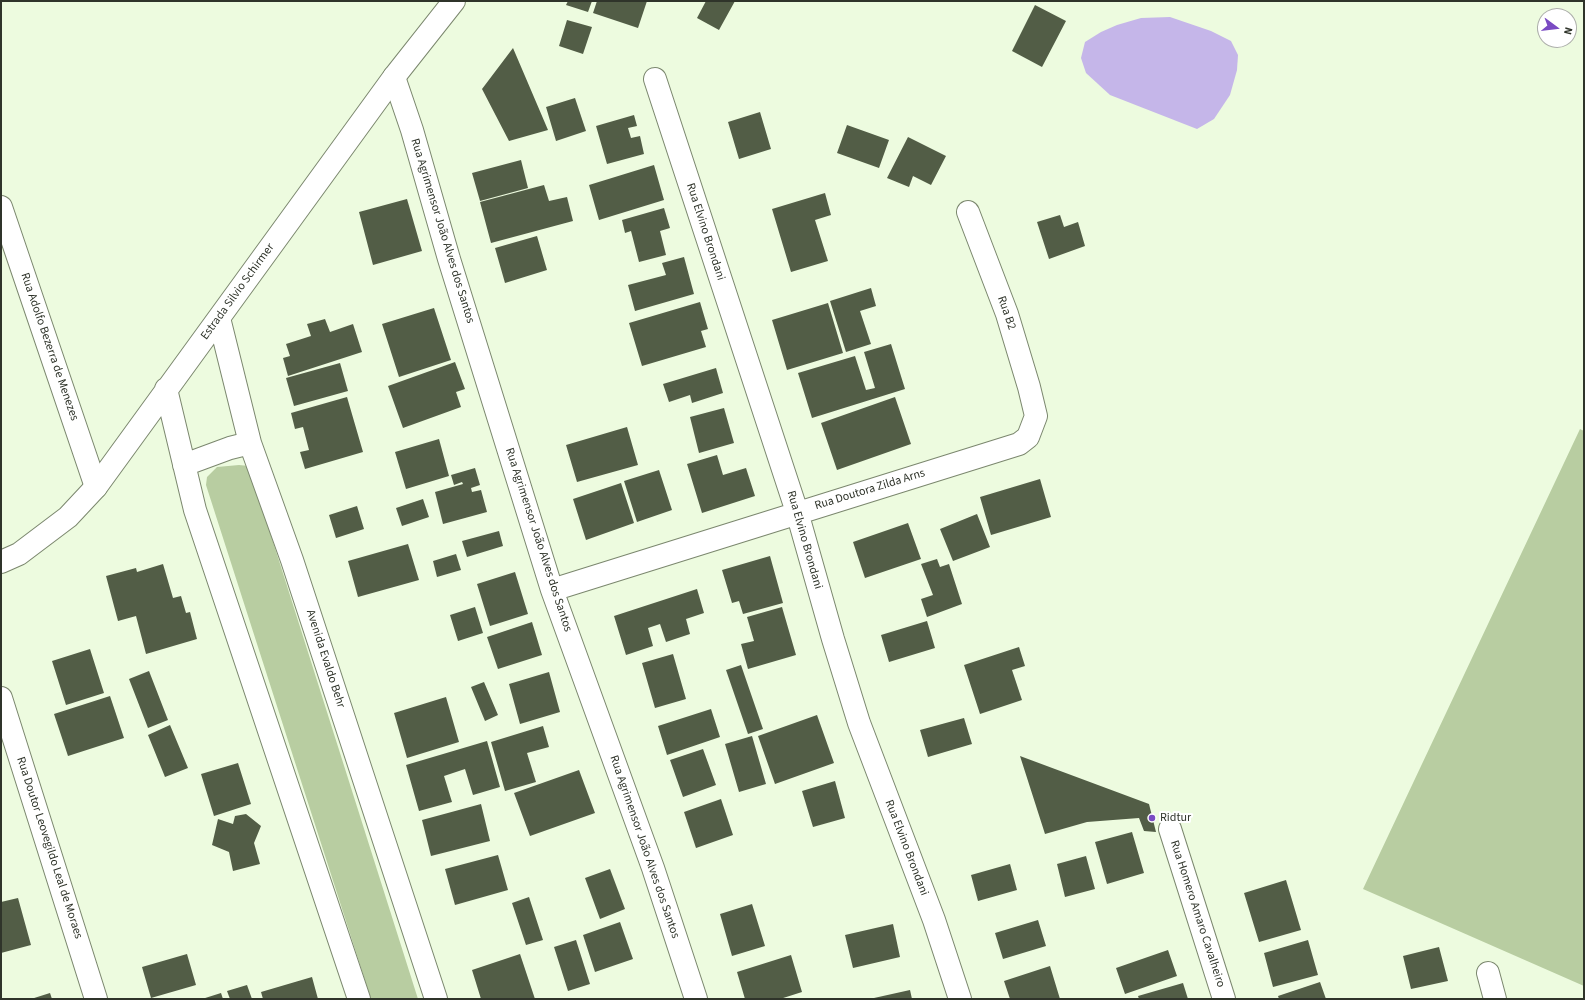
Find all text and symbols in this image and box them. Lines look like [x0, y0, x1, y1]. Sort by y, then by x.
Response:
north arrow [1537, 8, 1577, 48]
text: N [1560, 25, 1576, 36]
street label: Rua Agrimensor João Alves dos Santos [407, 137, 477, 325]
street label: Rua Elvino Brondani [682, 181, 728, 283]
street label: Estrada Silvio Schirmer [198, 241, 278, 343]
street label: Rua Adolfo Bezerra de Menezes [17, 271, 81, 423]
street label: Rua B2 [994, 294, 1018, 332]
street label: Rua Agrimensor João Alves dos Santos [501, 446, 575, 634]
street label: Rua Doutora Zilda Arns [813, 466, 927, 514]
street label: Rua Elvino Brondani [783, 489, 825, 591]
street label: Avenida Evaldo Behr [302, 608, 348, 710]
street label: Rua Agrimensor João Alves dos Santos [606, 754, 682, 940]
street label: Rua Doutor Leovegildo Leal de Moraes [13, 755, 85, 941]
street label: Rua Elvino Brondani [881, 798, 931, 898]
place label: Ridtur [1160, 811, 1191, 825]
marker: Ridtur [1147, 813, 1157, 823]
street label: Rua Homero Amaro Cavalheiro [1166, 839, 1228, 989]

